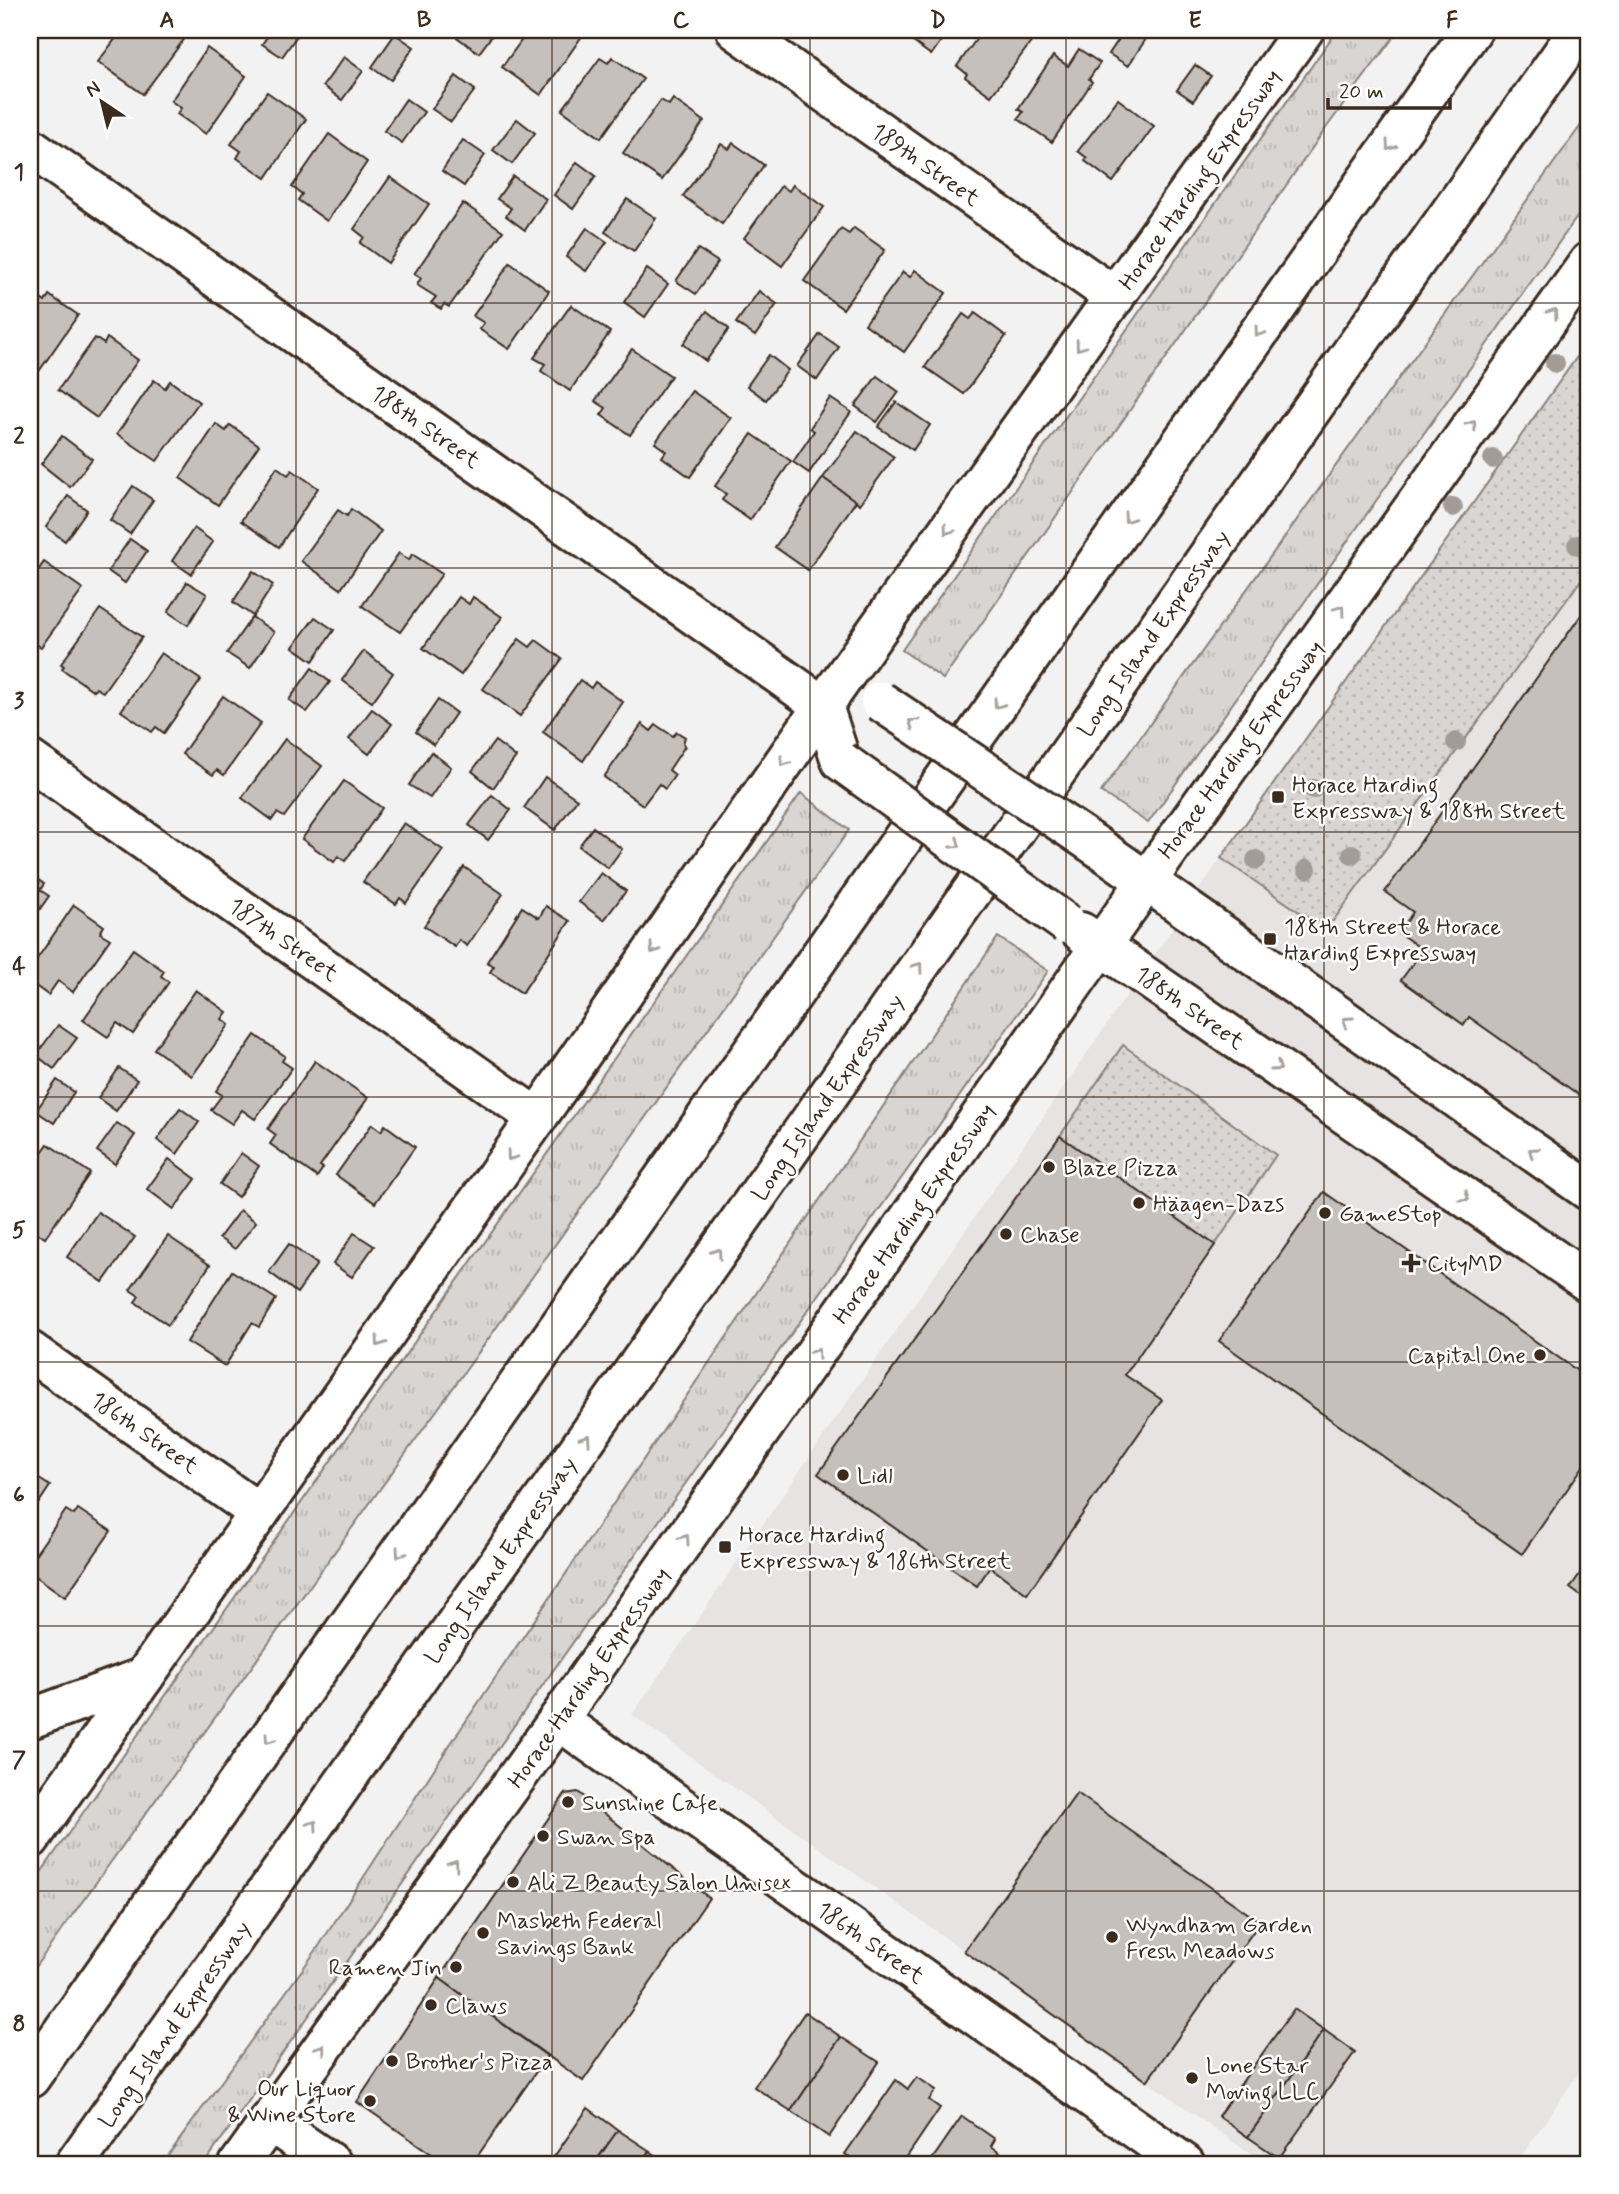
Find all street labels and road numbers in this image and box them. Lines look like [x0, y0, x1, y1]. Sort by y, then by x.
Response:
street label: Horace Harding Expressway [1113, 64, 1290, 298]
street label: 189th Street [864, 117, 986, 214]
street label: 188th Street [364, 379, 486, 477]
street label: Long Island Expressway [1072, 525, 1239, 745]
street label: Horace Harding Expressway [1152, 635, 1333, 867]
street label: 187th Street [222, 892, 344, 990]
street label: 188th Street [1128, 960, 1250, 1058]
street label: Long Island Expressway [746, 989, 913, 1209]
street label: Horace Harding Expressway [827, 1098, 1004, 1332]
street label: 186th Street [84, 1385, 204, 1482]
street label: Long Island Expressway [419, 1452, 586, 1672]
street label: Horace Harding Expressway [502, 1562, 679, 1796]
street label: 186th Street [810, 1895, 930, 1992]
street label: Long Island Expressway [93, 1916, 260, 2136]

